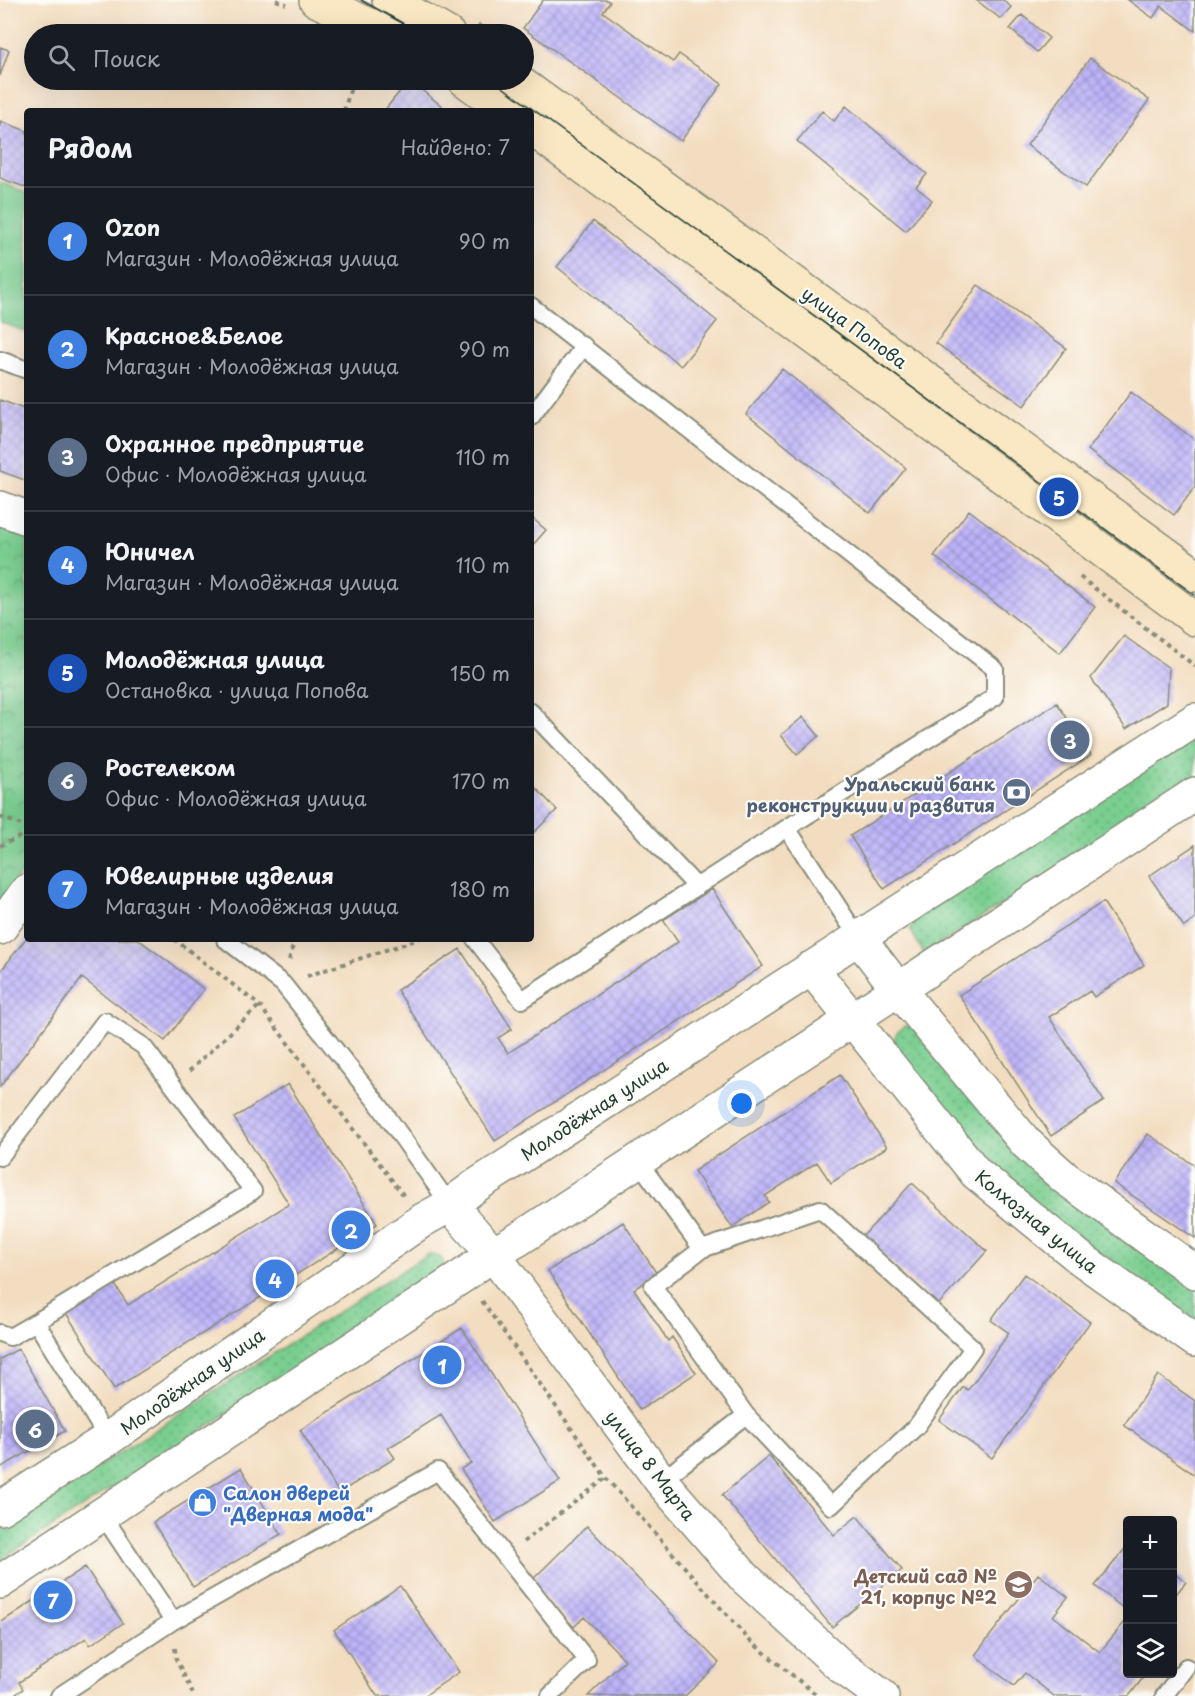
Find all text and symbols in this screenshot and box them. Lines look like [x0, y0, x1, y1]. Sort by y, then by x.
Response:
search box [24, 24, 534, 90]
icon: search [45, 41, 78, 74]
text: Поиск [93, 41, 160, 74]
text: Рядом [48, 128, 133, 167]
text: Найдено: 7 [401, 132, 510, 162]
text: Ozon [105, 210, 160, 243]
text: 1 [63, 226, 72, 256]
text: 90 m [459, 226, 510, 256]
text: Магазин · Молодёжная улица [105, 243, 399, 273]
street label: улица Попова [797, 279, 914, 375]
text: Красное&Белое [105, 318, 283, 351]
text: 2 [60, 334, 75, 364]
text: 90 m [459, 334, 510, 364]
text: Магазин · Молодёжная улица [105, 351, 399, 381]
text: Охранное предприятие [105, 426, 364, 459]
text: 3 [61, 442, 74, 472]
text: 110 m [456, 442, 510, 472]
text: Офис · Молодёжная улица [105, 459, 367, 489]
pin: 5 [1040, 474, 1078, 520]
text: Юничел [105, 534, 195, 567]
text: 4 [61, 550, 74, 580]
text: 110 m [456, 550, 510, 580]
text: Магазин · Молодёжная улица [105, 567, 399, 597]
text: Молодёжная улица [105, 642, 325, 675]
text: 5 [61, 658, 74, 688]
text: 150 m [450, 658, 510, 688]
text: Остановка · улица Попова [105, 675, 368, 705]
pin: 3 [1050, 718, 1090, 762]
text: Ростелеком [105, 750, 236, 783]
text: 6 [60, 766, 75, 796]
text: 170 m [452, 766, 510, 796]
place label: Уральский банк реконструкции и развития [747, 770, 996, 818]
bank icon: Уральский банк реконструкции и развития [1000, 777, 1032, 809]
text: Офис · Молодёжная улица [105, 783, 367, 813]
text: Ювелирные изделия [105, 858, 334, 891]
text: 7 [62, 874, 73, 904]
text: 180 m [450, 874, 510, 904]
text: Магазин · Молодёжная улица [105, 891, 399, 921]
street label: Молодёжная улица [515, 1051, 673, 1167]
your location [727, 1089, 756, 1118]
street label: Колхозная улица [970, 1163, 1105, 1280]
pin: 2 [332, 1208, 370, 1252]
pin: 4 [256, 1256, 294, 1302]
street label: Молодёжная улица [114, 1321, 270, 1441]
pin: 1 [422, 1342, 462, 1388]
street label: улица 8 Марта [599, 1404, 703, 1526]
pin: 6 [15, 1406, 54, 1452]
place label: Салон дверей "Дверная мода" [223, 1479, 373, 1527]
shop icon: Салон дверей "Дверная мода" [186, 1486, 218, 1518]
map controls [1123, 1516, 1177, 1678]
button: + [1123, 1516, 1177, 1570]
place label: Детский сад № 21, корпус №2 [853, 1562, 997, 1610]
school or university icon: Детский сад № 21, корпус №2 [1002, 1569, 1034, 1601]
button: − [1123, 1570, 1177, 1624]
pin: 7 [34, 1578, 72, 1622]
button: layers [1123, 1624, 1177, 1678]

